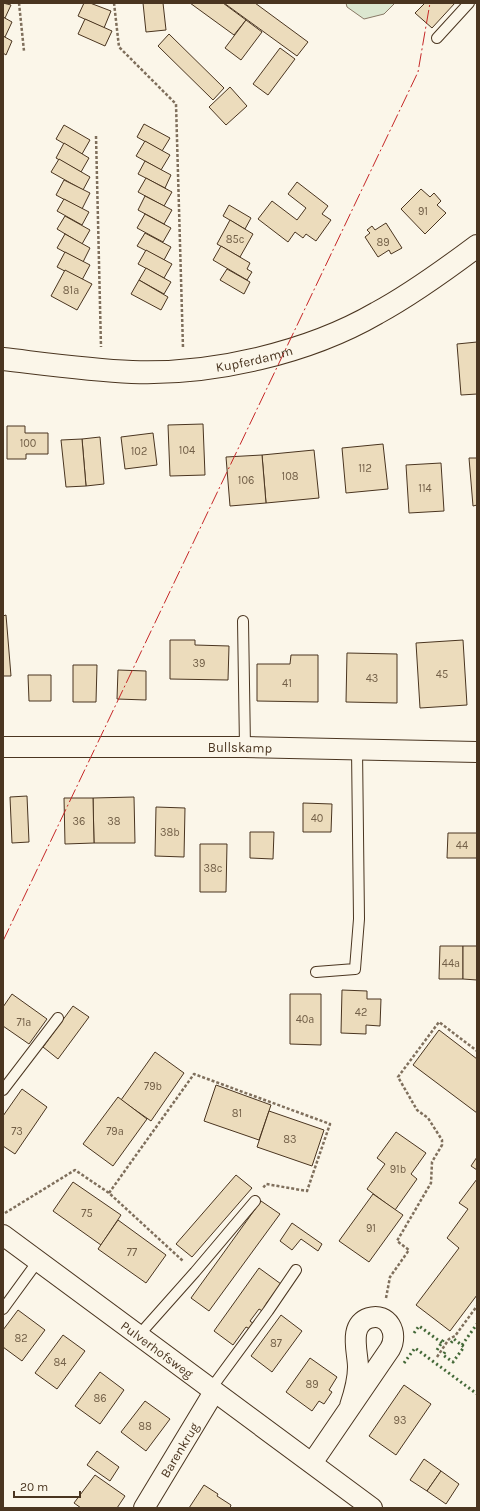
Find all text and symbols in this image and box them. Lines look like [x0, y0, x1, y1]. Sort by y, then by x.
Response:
house number: 91 [418, 205, 428, 218]
house number: 85c [226, 233, 245, 246]
house number: 89 [376, 236, 390, 249]
house number: 81a [63, 284, 79, 297]
street label: Kupferdamm [215, 343, 295, 375]
house number: 100 [20, 437, 36, 450]
house number: 104 [179, 444, 195, 457]
house number: 102 [131, 445, 147, 458]
house number: 112 [358, 462, 372, 475]
house number: 108 [282, 470, 299, 483]
house number: 106 [238, 474, 254, 487]
house number: 114 [418, 482, 432, 495]
house number: 39 [193, 657, 205, 670]
house number: 45 [436, 668, 448, 681]
house number: 43 [366, 672, 378, 685]
house number: 41 [282, 677, 292, 690]
street label: Bullskamp [208, 740, 272, 756]
house number: 40 [311, 812, 323, 825]
house number: 36 [73, 815, 85, 828]
house number: 38 [107, 815, 121, 828]
house number: 38b [160, 826, 180, 839]
house number: 44 [456, 839, 468, 852]
house number: 38c [204, 862, 223, 875]
house number: 44a [442, 957, 460, 970]
house number: 42 [355, 1006, 367, 1019]
house number: 40a [296, 1013, 314, 1026]
house number: 71a [17, 1016, 31, 1029]
house number: 79b [144, 1080, 162, 1093]
house number: 81 [232, 1107, 242, 1120]
house number: 73 [11, 1125, 23, 1138]
house number: 79a [106, 1125, 124, 1138]
house number: 83 [283, 1133, 297, 1146]
house number: 91b [390, 1163, 406, 1176]
house number: 75 [81, 1207, 93, 1220]
house number: 91 [366, 1222, 376, 1235]
house number: 77 [127, 1246, 137, 1259]
street label: Pulverhofsweg [118, 1318, 197, 1382]
house number: 82 [14, 1332, 28, 1345]
house number: 87 [270, 1337, 282, 1350]
house number: 84 [54, 1356, 66, 1369]
house number: 89 [305, 1378, 319, 1391]
house number: 86 [93, 1392, 107, 1405]
house number: 93 [394, 1414, 406, 1427]
street label: Barenkrug [157, 1419, 202, 1480]
house number: 88 [138, 1420, 152, 1433]
scale bar [14, 1473, 80, 1499]
text: 20 m [20, 1480, 48, 1494]

